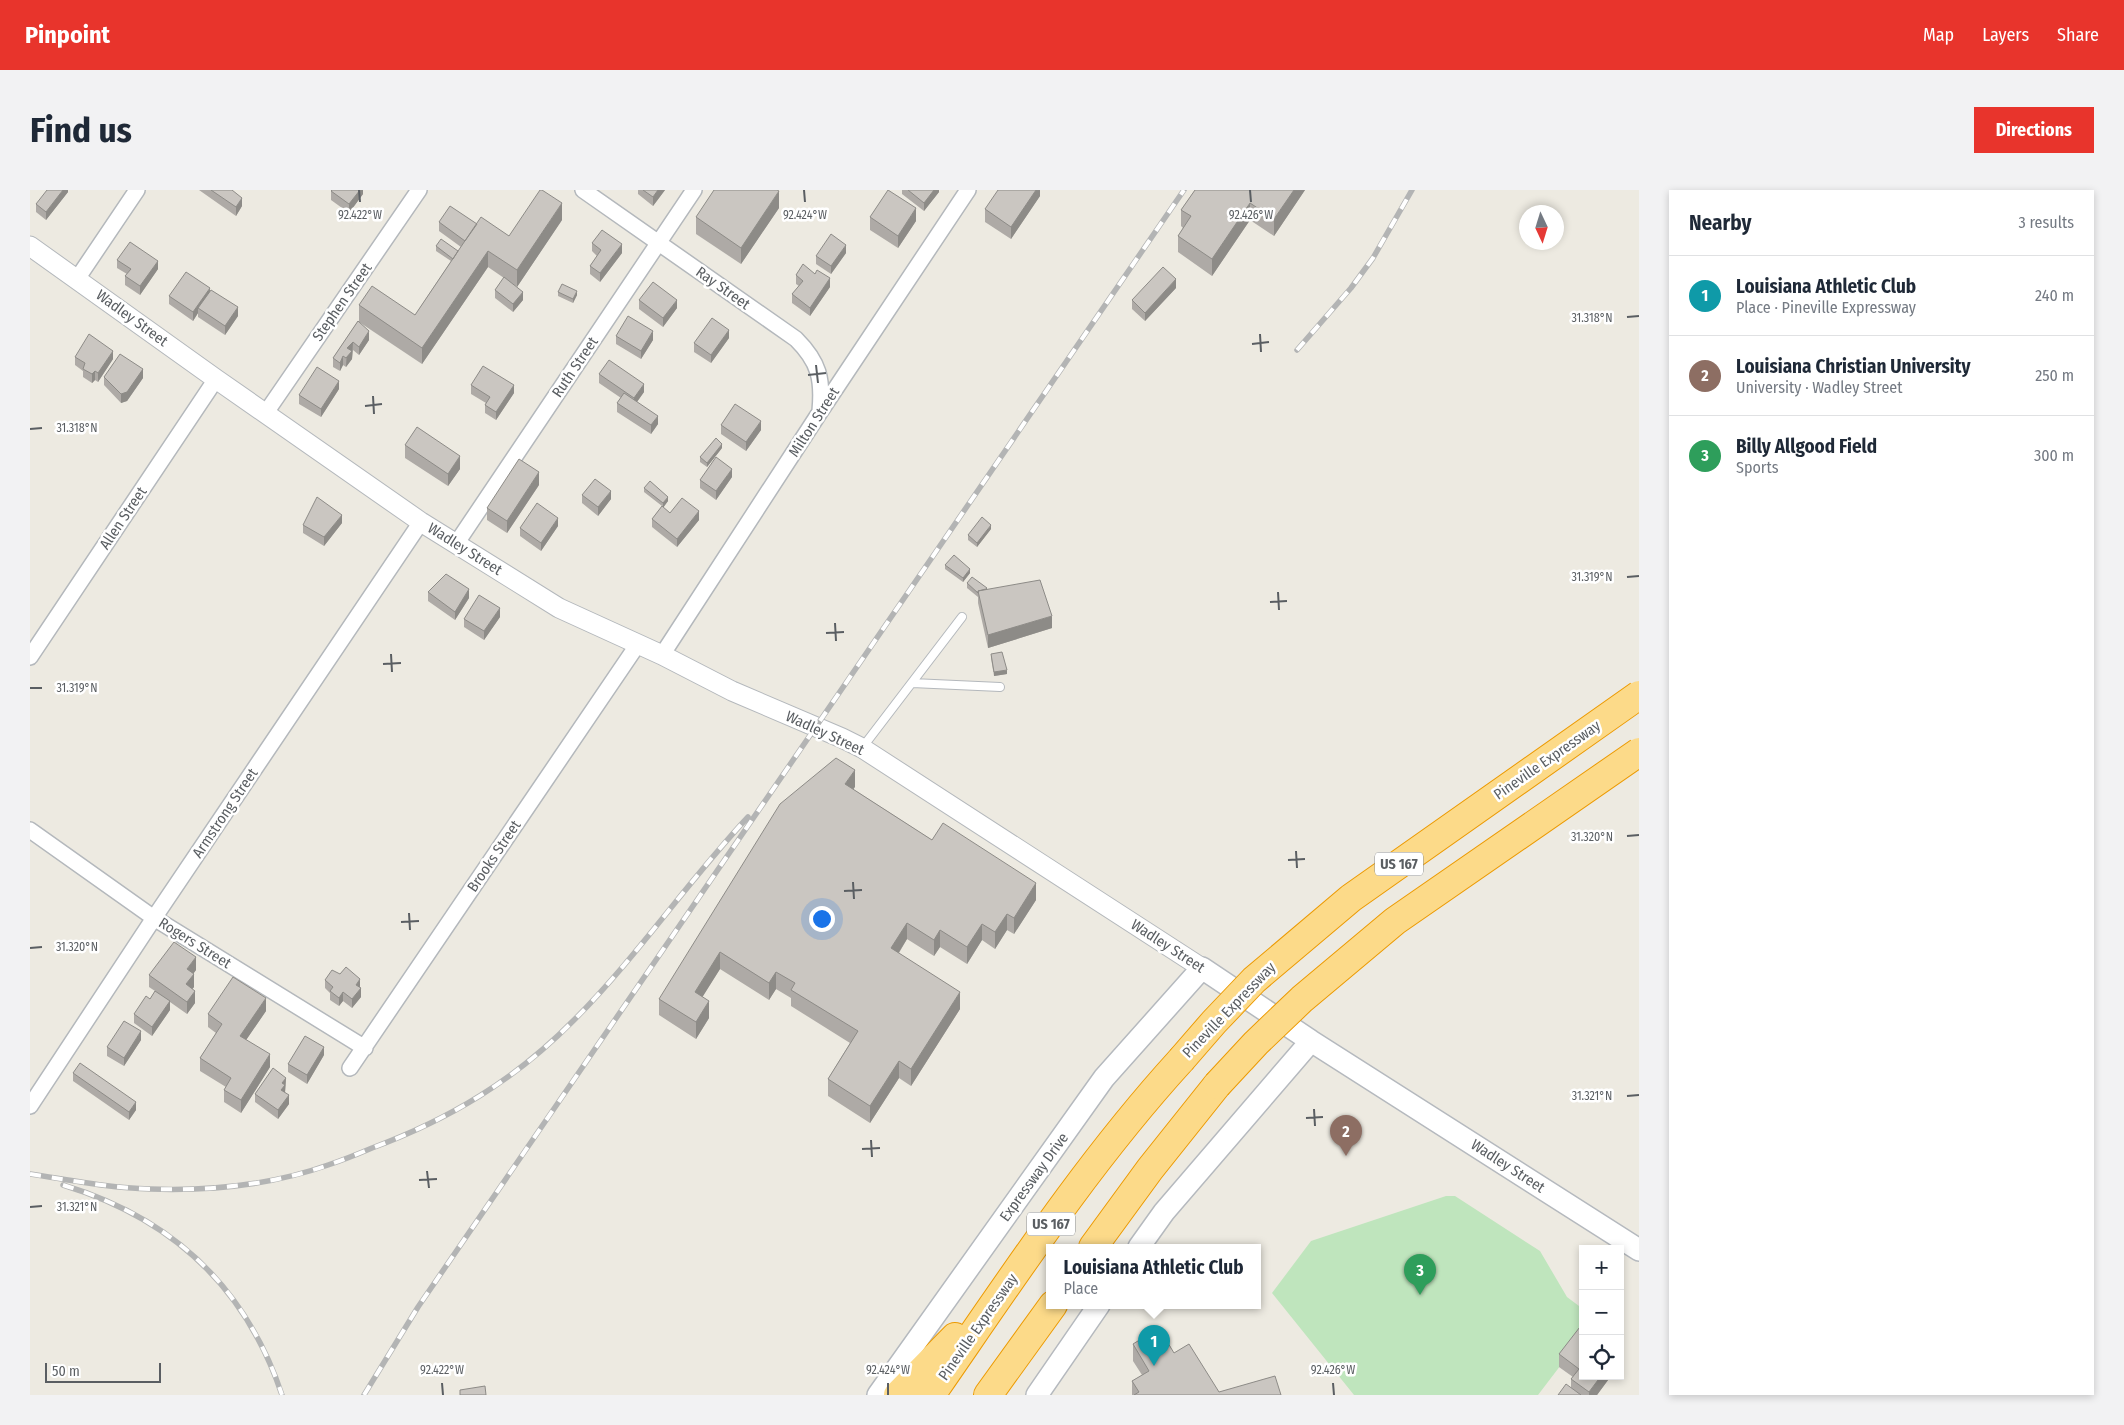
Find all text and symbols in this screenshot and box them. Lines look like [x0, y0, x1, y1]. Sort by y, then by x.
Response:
text: Pinpoint [25, 21, 110, 49]
text: Map [1923, 24, 1954, 46]
text: Layers [1982, 24, 2029, 46]
text: Share [2057, 24, 2099, 46]
button: Directions [1974, 107, 2094, 153]
text: Find us [30, 109, 132, 151]
north arrow [1519, 205, 1564, 250]
text: 92.422°W [338, 208, 382, 222]
text: 92.424°W [783, 208, 827, 222]
text: 92.426°W [1229, 208, 1273, 222]
text: Nearby [1689, 210, 1751, 236]
text: 3 results [2018, 213, 2074, 232]
street label: Stephen Street [308, 259, 376, 344]
street label: Ray Street [692, 263, 754, 313]
text: Louisiana Athletic Club [1736, 275, 1916, 298]
street label: Wadley Street [93, 286, 172, 350]
text: 1 [1702, 286, 1708, 305]
text: 240 m [2035, 286, 2074, 305]
text: Place · Pineville Expressway [1736, 298, 1916, 317]
text: 31.318°N [1571, 311, 1613, 325]
street label: Ruth Street [548, 333, 602, 401]
text: Louisiana Christian University [1736, 355, 1970, 378]
text: 2 [1701, 366, 1709, 385]
text: 250 m [2035, 366, 2074, 385]
text: University · Wadley Street [1736, 378, 1902, 397]
street label: Milton Street [785, 384, 843, 460]
text: 31.318°N [56, 421, 98, 435]
text: Billy Allgood Field [1736, 435, 1877, 458]
text: 3 [1701, 446, 1709, 465]
text: 300 m [2034, 446, 2074, 465]
text: Sports [1736, 458, 1779, 477]
street label: Allen Street [96, 483, 150, 553]
street label: Wadley Street [424, 519, 506, 579]
text: 31.319°N [1571, 570, 1613, 584]
text: 31.319°N [56, 681, 98, 695]
street label: Wadley Street [783, 707, 867, 759]
street label: Pineville Expressway [1490, 716, 1604, 803]
street label: Armstrong Street [188, 765, 262, 861]
street label: Brooks Street [463, 817, 525, 895]
text: 31.320°N [1571, 830, 1613, 844]
road number: US 167 [1375, 852, 1423, 876]
your location [809, 906, 835, 932]
street label: Rogers Street [156, 914, 235, 972]
street label: Wadley Street [1128, 915, 1208, 977]
text: 31.320°N [56, 940, 98, 954]
street label: Pineville Expressway [1179, 958, 1279, 1062]
text: 31.321°N [1572, 1089, 1612, 1103]
pin: 2 [1330, 1115, 1362, 1156]
street label: Expressway Drive [996, 1129, 1072, 1225]
street label: Wadley Street [1468, 1135, 1548, 1197]
text: 31.321°N [57, 1200, 97, 1214]
road number: US 167 [1027, 1212, 1075, 1236]
popup [1046, 1244, 1261, 1309]
map controls [1579, 1245, 1624, 1380]
button: + [1579, 1245, 1624, 1290]
pin: 3 [1404, 1254, 1436, 1295]
text: Louisiana Athletic Club [1063, 1256, 1244, 1279]
street label: Pineville Expressway [935, 1270, 1022, 1384]
text: Place [1063, 1279, 1098, 1298]
button: − [1579, 1290, 1624, 1335]
pin: 1 [1138, 1325, 1170, 1366]
button: locate [1579, 1335, 1624, 1380]
scale bar [45, 1360, 161, 1383]
text: 50 m [52, 1363, 80, 1380]
text: 92.422°W [420, 1363, 464, 1377]
text: 92.424°W [866, 1363, 910, 1377]
text: 92.426°W [1311, 1363, 1355, 1377]

